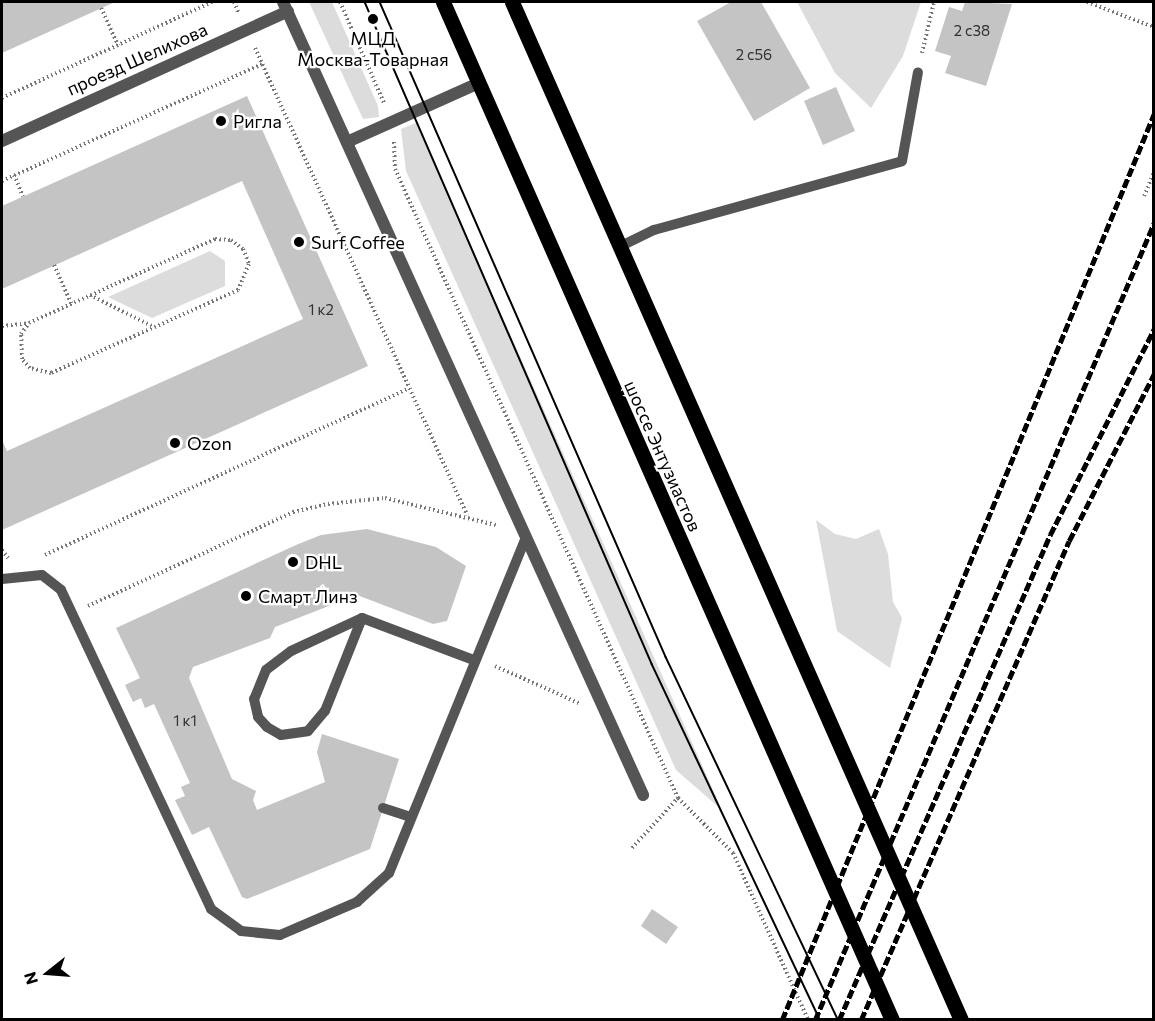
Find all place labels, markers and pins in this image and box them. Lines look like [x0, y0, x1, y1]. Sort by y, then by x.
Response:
marker: МЦД Москва-Товарная [366, 12, 380, 26]
place label: МЦД Москва-Товарная [297, 28, 449, 70]
place label: Ригла [233, 110, 282, 132]
marker: Ригла [214, 114, 228, 128]
place label: Surf Coffee [311, 231, 405, 253]
marker: Surf Coffee [292, 235, 306, 249]
place label: Ozon [187, 432, 232, 454]
marker: Ozon [168, 436, 182, 450]
place label: DHL [305, 551, 342, 573]
marker: DHL [286, 555, 300, 569]
place label: Смарт Линз [258, 585, 358, 607]
marker: Смарт Линз [239, 589, 253, 603]

